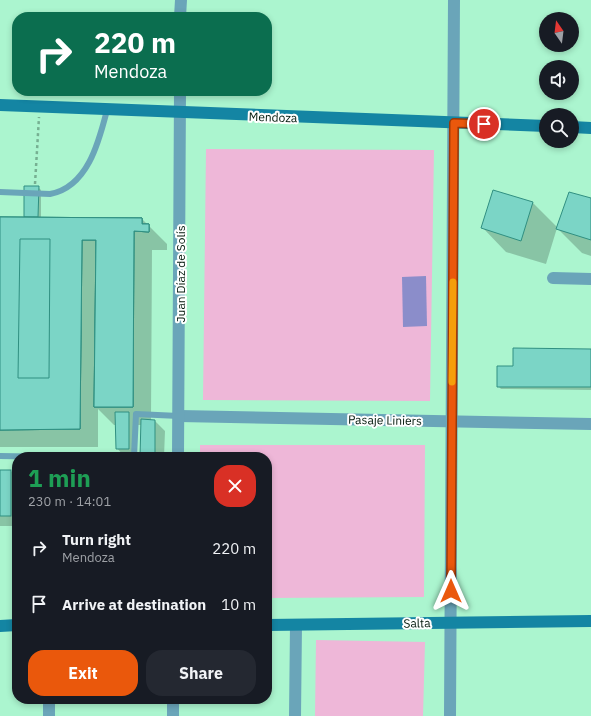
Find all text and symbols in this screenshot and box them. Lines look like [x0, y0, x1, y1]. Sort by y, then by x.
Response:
north arrow [539, 12, 579, 52]
map controls [539, 12, 579, 148]
text: 220 m [94, 24, 176, 61]
icon: right [28, 28, 80, 80]
text: Mendoza [94, 60, 167, 83]
button: sound [539, 60, 579, 100]
pin [467, 107, 501, 141]
button: search [539, 108, 579, 148]
street label: Mendoza [248, 109, 298, 125]
icon: arrive [473, 113, 495, 135]
street label: Juan Díaz de Solís [173, 225, 188, 323]
street label: Pasaje Liniers [348, 412, 422, 428]
text: 1 min [28, 462, 91, 494]
button: close [214, 465, 256, 507]
text: 230 m · 14:01 [28, 493, 111, 510]
text: Turn right [62, 530, 131, 549]
icon: right [28, 537, 50, 559]
text: 220 m [212, 539, 256, 558]
text: Mendoza [62, 549, 115, 566]
position arrow [430, 570, 472, 612]
icon: arrive [28, 593, 50, 615]
text: Arrive at destination [62, 595, 206, 614]
text: 10 m [221, 595, 256, 614]
street label: Salta [403, 615, 431, 631]
button: Exit [28, 650, 138, 696]
button: Share [146, 650, 256, 696]

